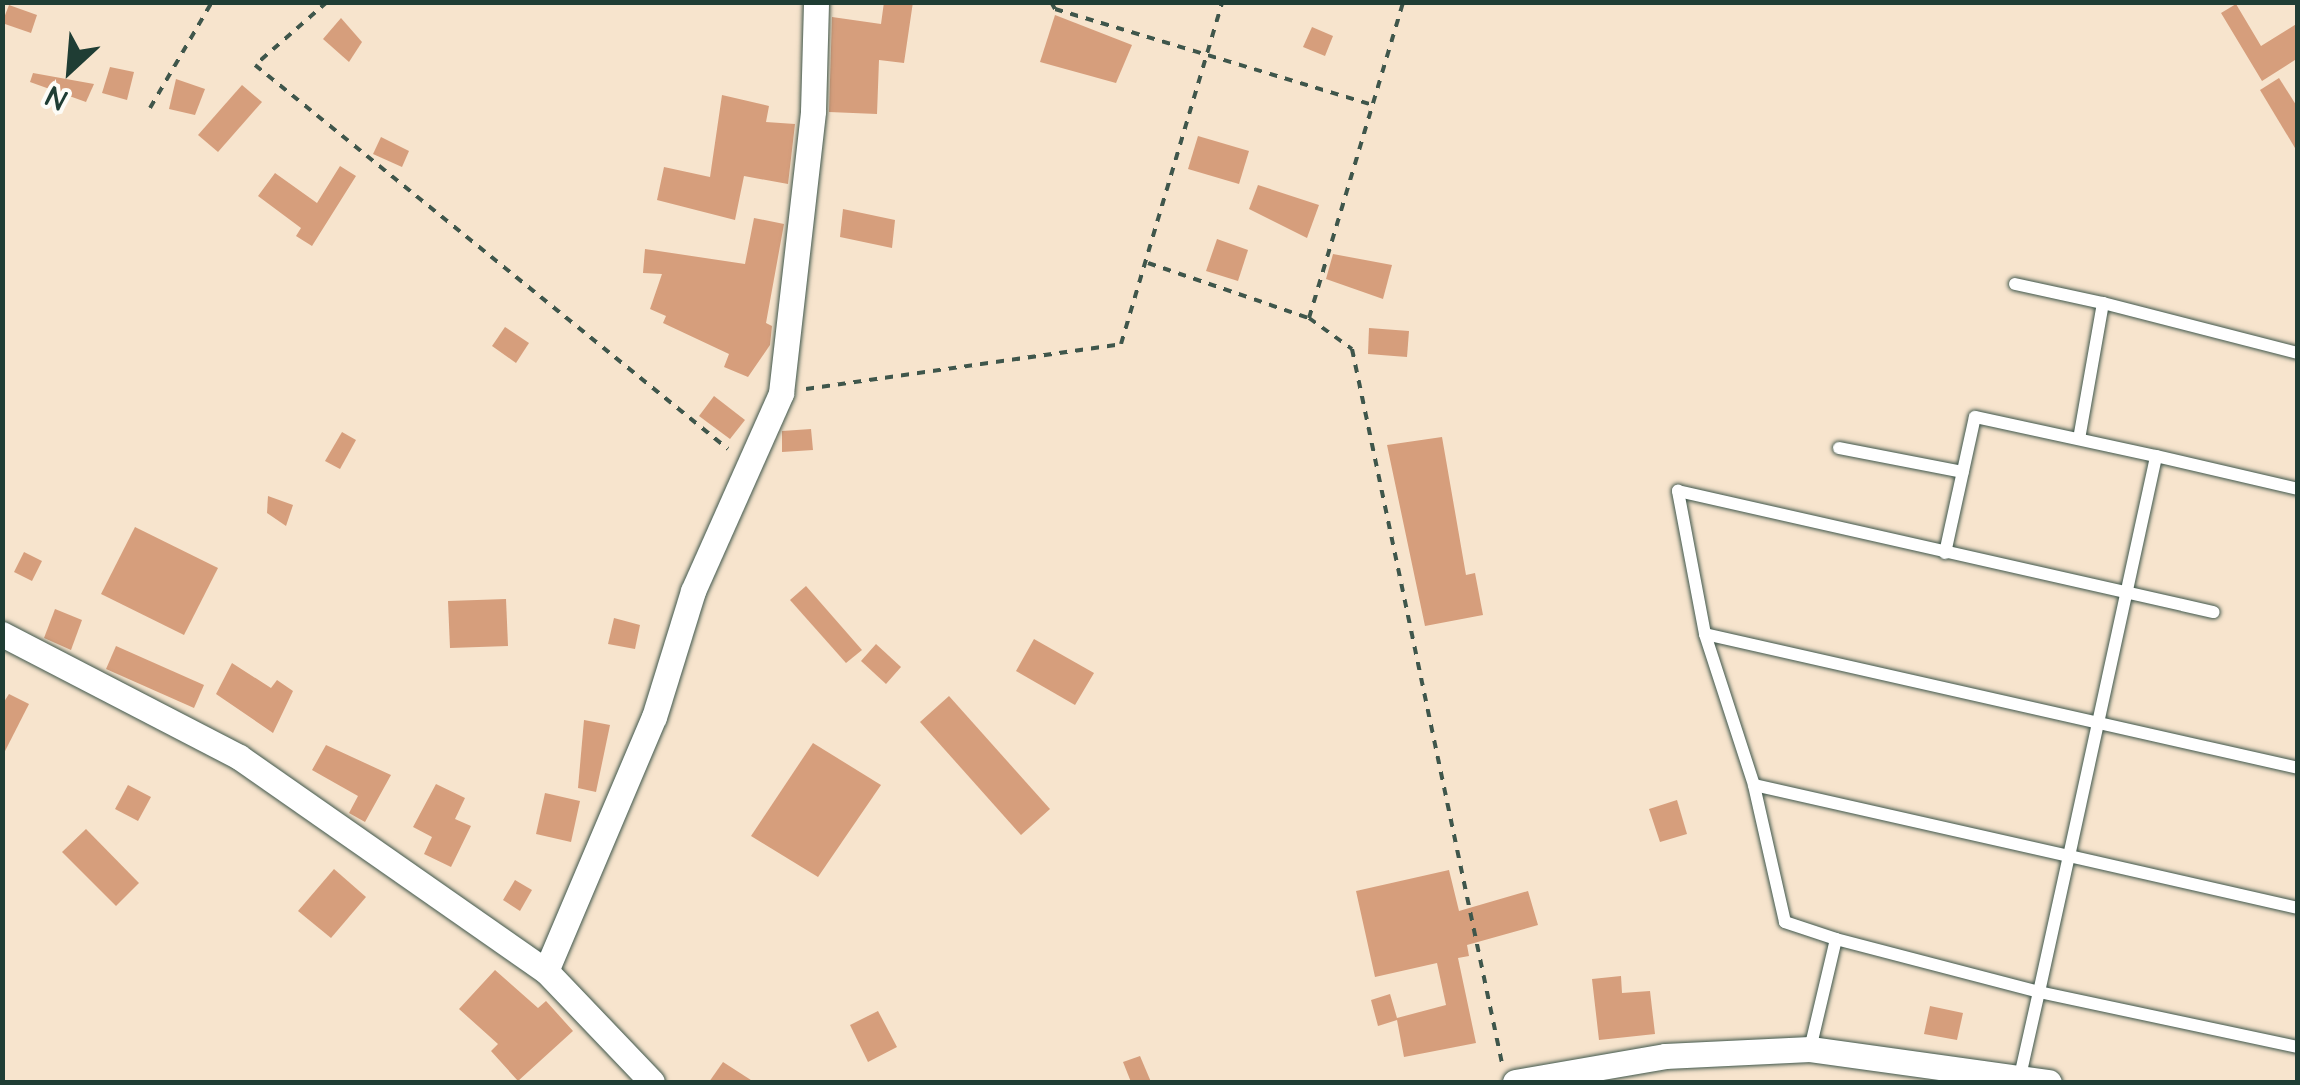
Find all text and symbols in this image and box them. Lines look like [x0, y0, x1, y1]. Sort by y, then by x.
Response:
north arrow [20, 20, 120, 120]
text: N [40, 76, 73, 119]

